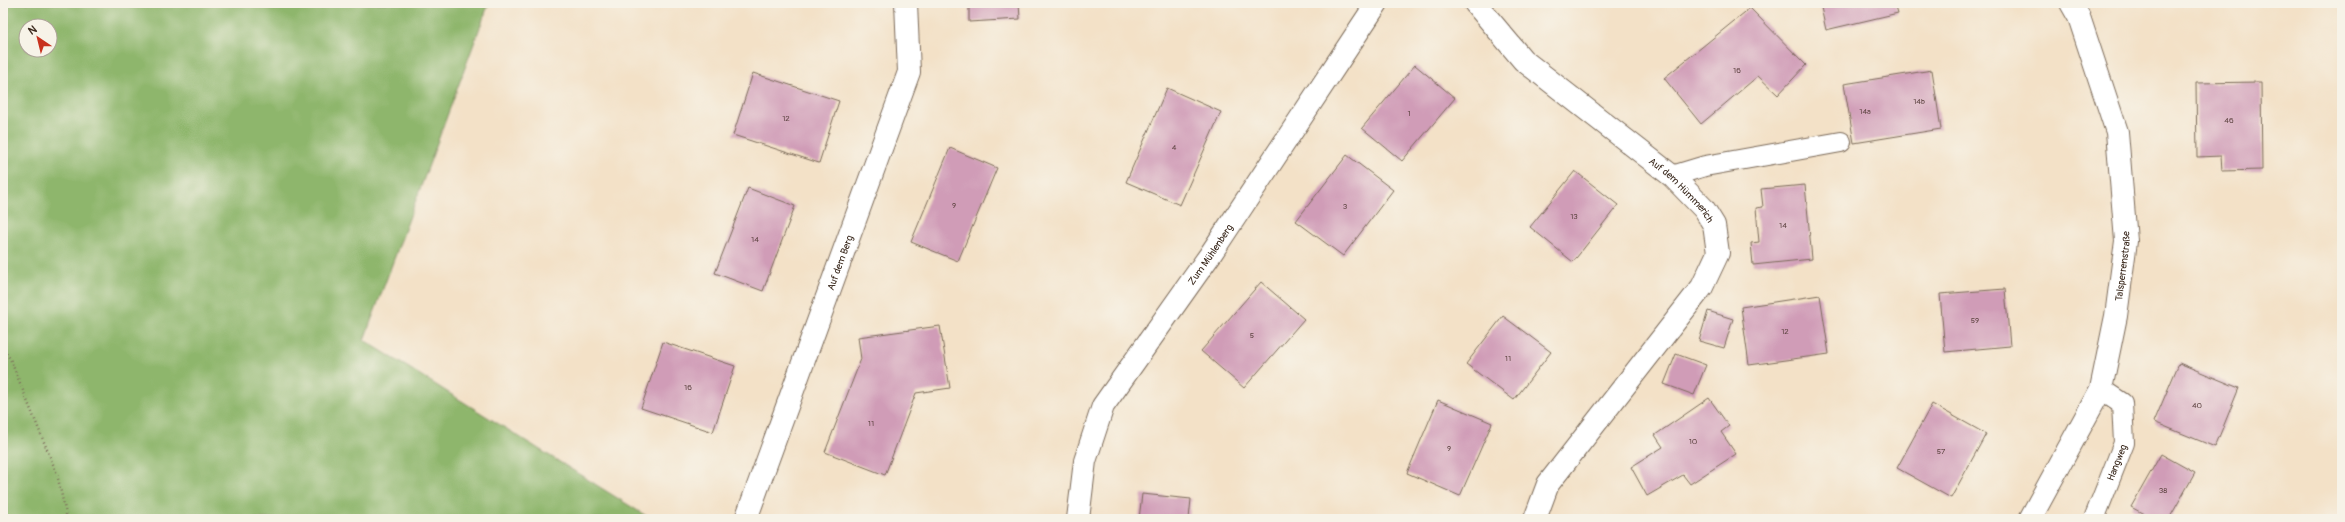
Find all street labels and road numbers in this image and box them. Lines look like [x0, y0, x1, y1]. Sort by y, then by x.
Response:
street label: Auf dem Hümmerich [1646, 155, 1716, 225]
street label: Zum Mühlenberg [1186, 222, 1236, 287]
street label: Talsperrenstraße [2113, 230, 2133, 302]
street label: Auf dem Berg [825, 234, 856, 292]
street label: Hangweg [2105, 443, 2130, 483]

